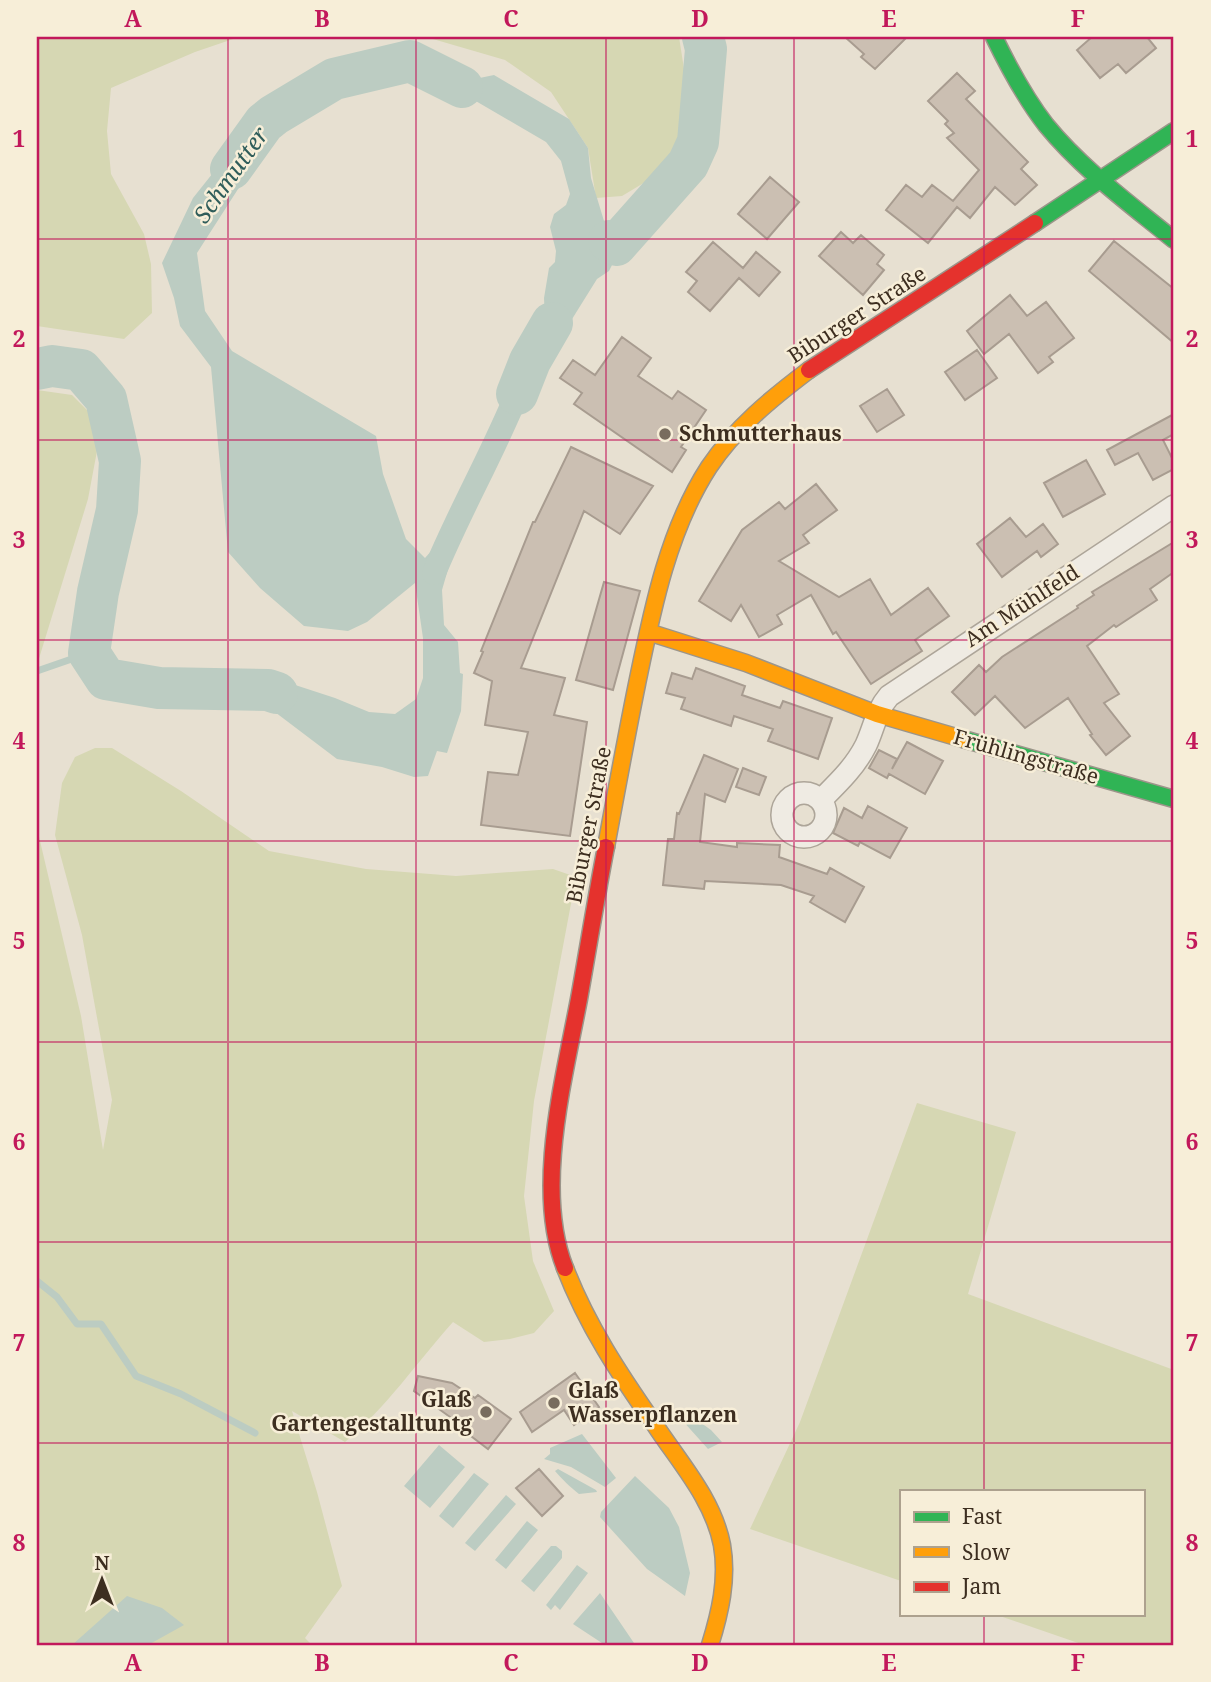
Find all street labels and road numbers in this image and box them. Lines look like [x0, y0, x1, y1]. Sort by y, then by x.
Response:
street label: Biburger Straße [782, 259, 931, 369]
street label: Am Mühlfeld [959, 558, 1084, 653]
street label: Frühlingstraße [950, 722, 1102, 790]
street label: Biburger Straße [559, 744, 617, 906]

